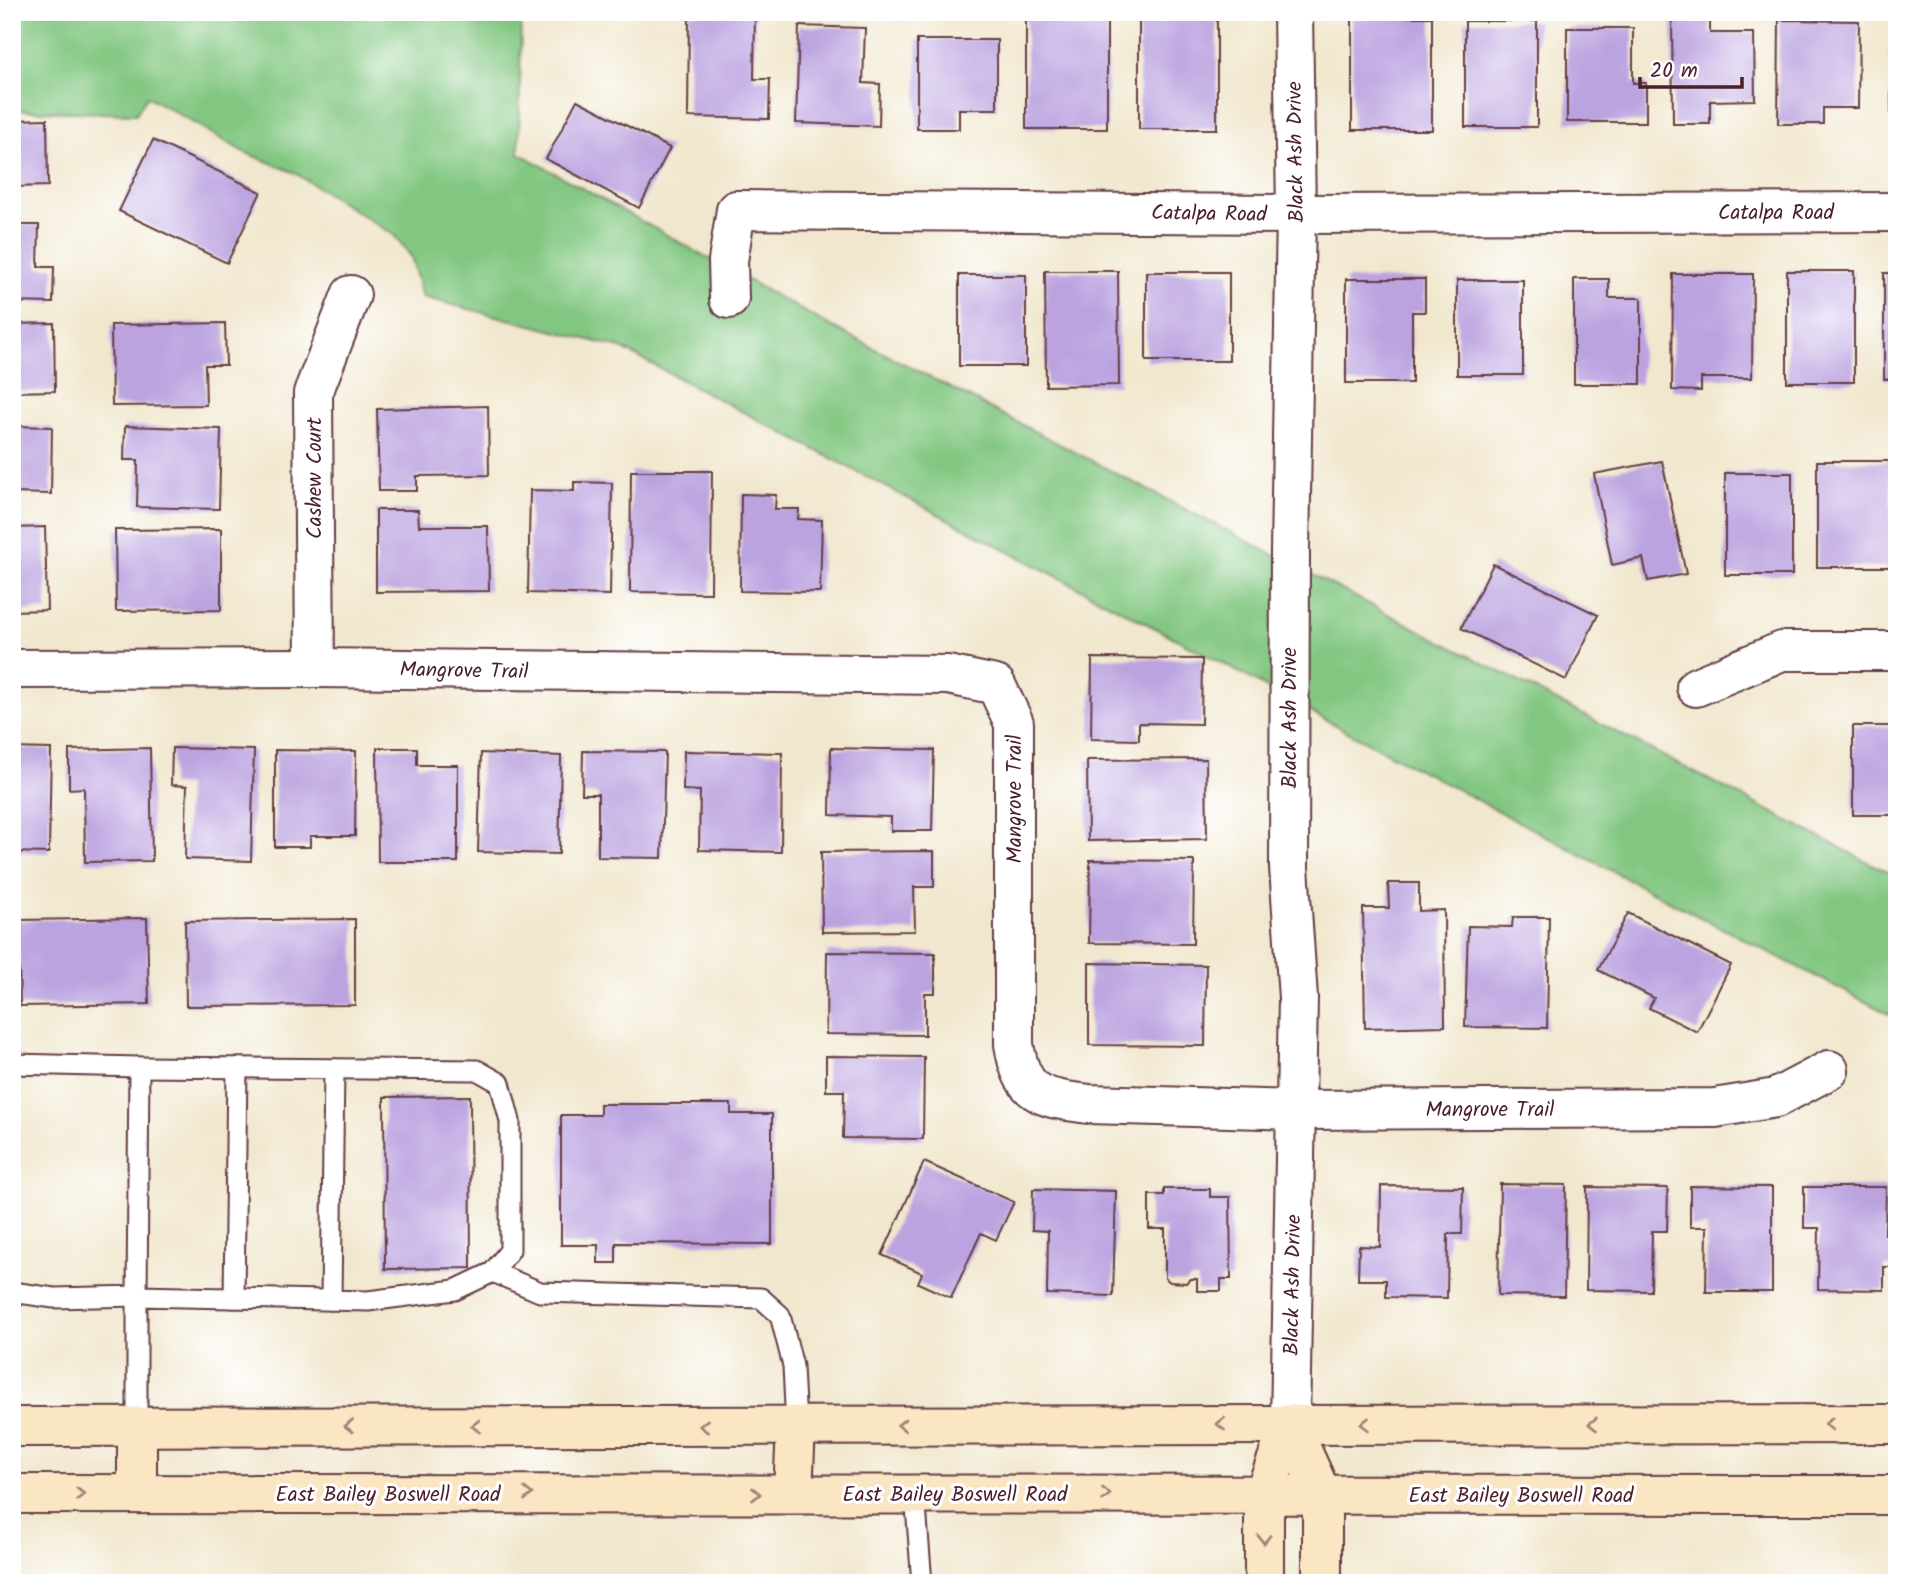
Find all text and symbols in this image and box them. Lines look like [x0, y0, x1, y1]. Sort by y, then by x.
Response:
scale bar [1640, 46, 1741, 90]
text: 20 m [1650, 55, 1698, 88]
street label: Black Ash Drive [1279, 81, 1314, 223]
street label: Catalpa Road [1151, 197, 1268, 232]
street label: Catalpa Road [1718, 197, 1834, 230]
street label: Cashew Court [299, 416, 332, 539]
street label: Black Ash Drive [1274, 647, 1307, 789]
street label: Mangrove Trail [399, 654, 529, 689]
street label: Mangrove Trail [999, 735, 1032, 863]
street label: Mangrove Trail [1426, 1094, 1554, 1127]
street label: Black Ash Drive [1276, 1214, 1311, 1356]
one-way arrow [1216, 1416, 1226, 1432]
one-way arrow [1359, 1416, 1370, 1432]
one-way arrow [1587, 1416, 1597, 1432]
one-way arrow [1823, 1416, 1833, 1432]
one-way arrow [897, 1417, 907, 1433]
one-way arrow [343, 1418, 353, 1434]
one-way arrow [470, 1418, 481, 1434]
one-way arrow [698, 1418, 708, 1434]
street label: East Bailey Boswell Road [276, 1479, 501, 1512]
street label: East Bailey Boswell Road [843, 1479, 1068, 1512]
street label: East Bailey Boswell Road [1409, 1480, 1634, 1513]
one-way arrow [76, 1486, 86, 1502]
one-way arrow [524, 1486, 534, 1502]
one-way arrow [751, 1486, 762, 1502]
one-way arrow [1101, 1486, 1112, 1502]
one-way arrow [1256, 1534, 1272, 1544]

